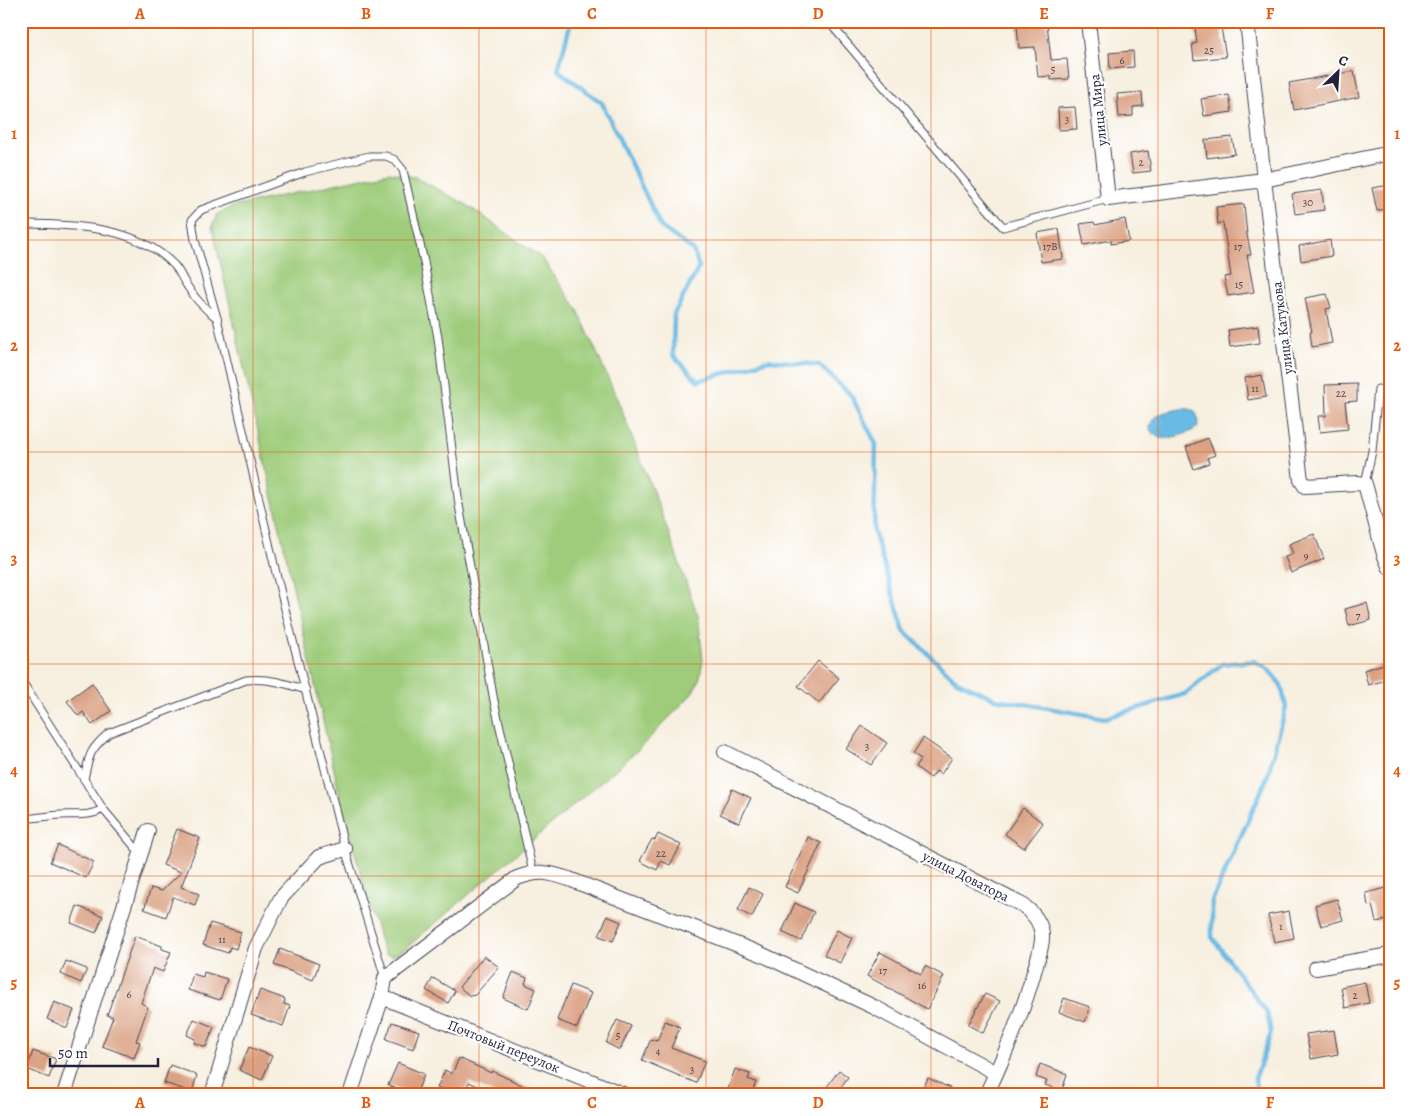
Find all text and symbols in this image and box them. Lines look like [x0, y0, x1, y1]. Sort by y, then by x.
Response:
text: A [134, 3, 146, 25]
text: B [361, 3, 371, 25]
text: C [587, 3, 597, 25]
text: D [812, 3, 824, 25]
text: E [1039, 3, 1049, 25]
text: F [1266, 3, 1275, 25]
house number: 25 [1204, 43, 1214, 58]
north arrow [1314, 48, 1364, 98]
text: С [1335, 50, 1352, 71]
house number: 6 [1119, 53, 1125, 68]
house number: 5 [1051, 62, 1056, 77]
street label: улица Мира [1085, 72, 1112, 148]
house number: 3 [1065, 112, 1069, 127]
text: 1 [11, 123, 17, 145]
text: 1 [1394, 123, 1400, 145]
house number: 2 [1138, 155, 1144, 170]
house number: 30 [1303, 195, 1313, 210]
house number: 17В [1043, 239, 1057, 254]
house number: 17 [1234, 239, 1243, 254]
house number: 15 [1235, 277, 1244, 292]
street label: улица Катукова [1267, 280, 1298, 376]
text: 2 [10, 335, 18, 357]
text: 2 [1393, 335, 1401, 357]
house number: 11 [1251, 381, 1259, 396]
house number: 22 [1336, 386, 1346, 401]
text: 3 [11, 548, 18, 570]
house number: 9 [1303, 548, 1309, 563]
text: 3 [1394, 548, 1401, 570]
house number: 7 [1356, 608, 1361, 623]
house number: 3 [865, 739, 869, 754]
text: 4 [10, 760, 18, 782]
text: 4 [1393, 760, 1401, 782]
house number: 22 [656, 846, 666, 861]
street label: улица Доватора [918, 846, 1013, 907]
house number: 1 [1279, 919, 1283, 934]
house number: 11 [218, 932, 226, 947]
house number: 17 [879, 963, 888, 978]
text: 5 [11, 972, 18, 994]
text: 5 [1394, 972, 1401, 994]
house number: 16 [918, 978, 926, 993]
house number: 6 [126, 987, 132, 1002]
house number: 2 [1352, 988, 1358, 1003]
street label: Почтовый переулок [445, 1015, 563, 1078]
house number: 5 [616, 1028, 621, 1043]
scale bar [50, 1036, 158, 1068]
text: 50 m [58, 1043, 88, 1063]
house number: 4 [656, 1044, 661, 1059]
house number: 3 [690, 1062, 694, 1077]
text: A [134, 1092, 146, 1114]
text: B [361, 1092, 371, 1114]
text: C [587, 1092, 597, 1114]
text: D [812, 1092, 824, 1114]
text: E [1039, 1092, 1049, 1114]
text: F [1266, 1092, 1275, 1114]

